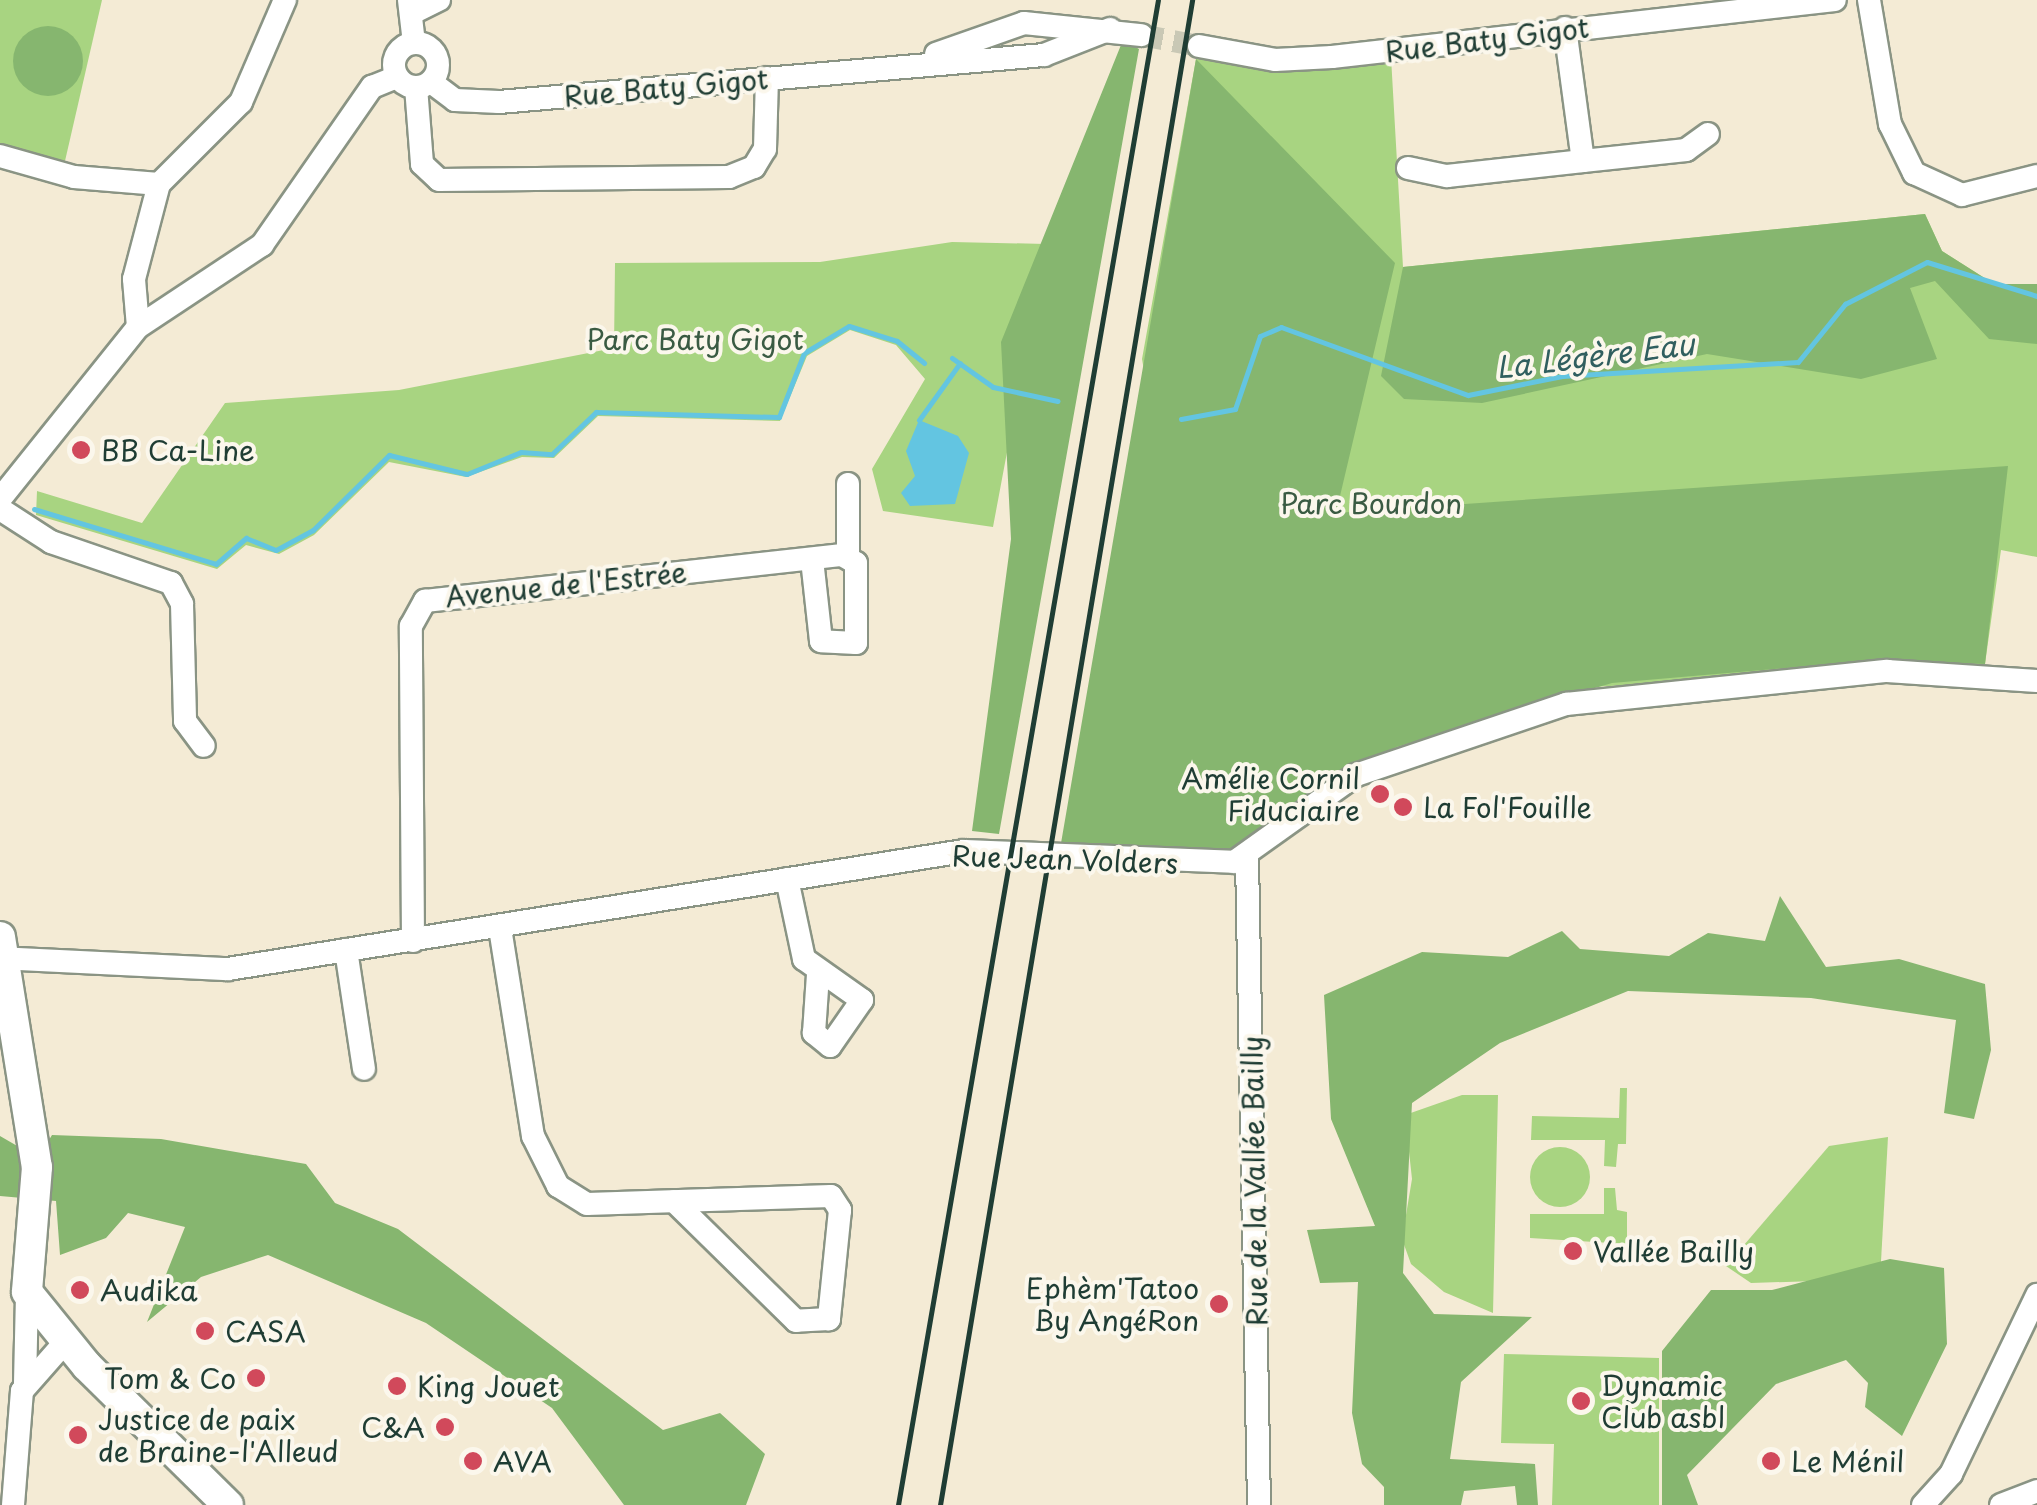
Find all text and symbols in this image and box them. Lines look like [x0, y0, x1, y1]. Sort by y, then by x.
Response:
street label: Rue Baty Gigot [1383, 10, 1591, 68]
street label: Rue Baty Gigot [562, 61, 770, 113]
park label: Parc Baty Gigot [588, 322, 802, 356]
water label: La Légère Eau [1493, 325, 1697, 385]
place label: BB Ca-Line [101, 433, 254, 467]
marker: BB Ca-Line [70, 439, 92, 461]
park label: Parc Bourdon [1280, 486, 1462, 520]
street label: Avenue de l'Estrée [443, 555, 689, 613]
place label: Amélie Cornil Fiduciaire [1178, 761, 1360, 827]
marker: Amélie Cornil Fiduciaire [1369, 783, 1391, 805]
place label: La Fol'Fouille [1423, 790, 1595, 824]
marker: La Fol'Fouille [1392, 796, 1414, 818]
street label: Rue Jean Volders [950, 838, 1180, 880]
street label: Rue de la Vallée Bailly [1235, 1031, 1273, 1331]
place label: Vallée Bailly [1593, 1234, 1757, 1268]
marker: Vallée Bailly [1562, 1240, 1584, 1262]
place label: Ephèm'Tatoo By AngéRon [1026, 1271, 1199, 1337]
place label: Audika [100, 1273, 198, 1307]
marker: Audika [69, 1279, 91, 1301]
marker: Ephèm'Tatoo By AngéRon [1208, 1293, 1230, 1315]
place label: CASA [225, 1314, 306, 1348]
marker: CASA [194, 1320, 216, 1342]
place label: Tom & Co [104, 1361, 236, 1395]
marker: Tom & Co [245, 1367, 267, 1389]
place label: Dynamic Club asbl [1601, 1368, 1725, 1434]
place label: King Jouet [417, 1369, 559, 1403]
marker: King Jouet [386, 1375, 408, 1397]
marker: Dynamic Club asbl [1570, 1390, 1592, 1412]
place label: Justice de paix de Braine-l'Alleud [98, 1402, 339, 1468]
place label: C&A [361, 1410, 425, 1444]
marker: C&A [434, 1416, 456, 1438]
marker: Justice de paix de Braine-l'Alleud [67, 1424, 89, 1446]
place label: AVA [493, 1444, 552, 1478]
place label: Le Ménil [1791, 1444, 1904, 1478]
marker: AVA [462, 1450, 484, 1472]
marker: Le Ménil [1760, 1450, 1782, 1472]

